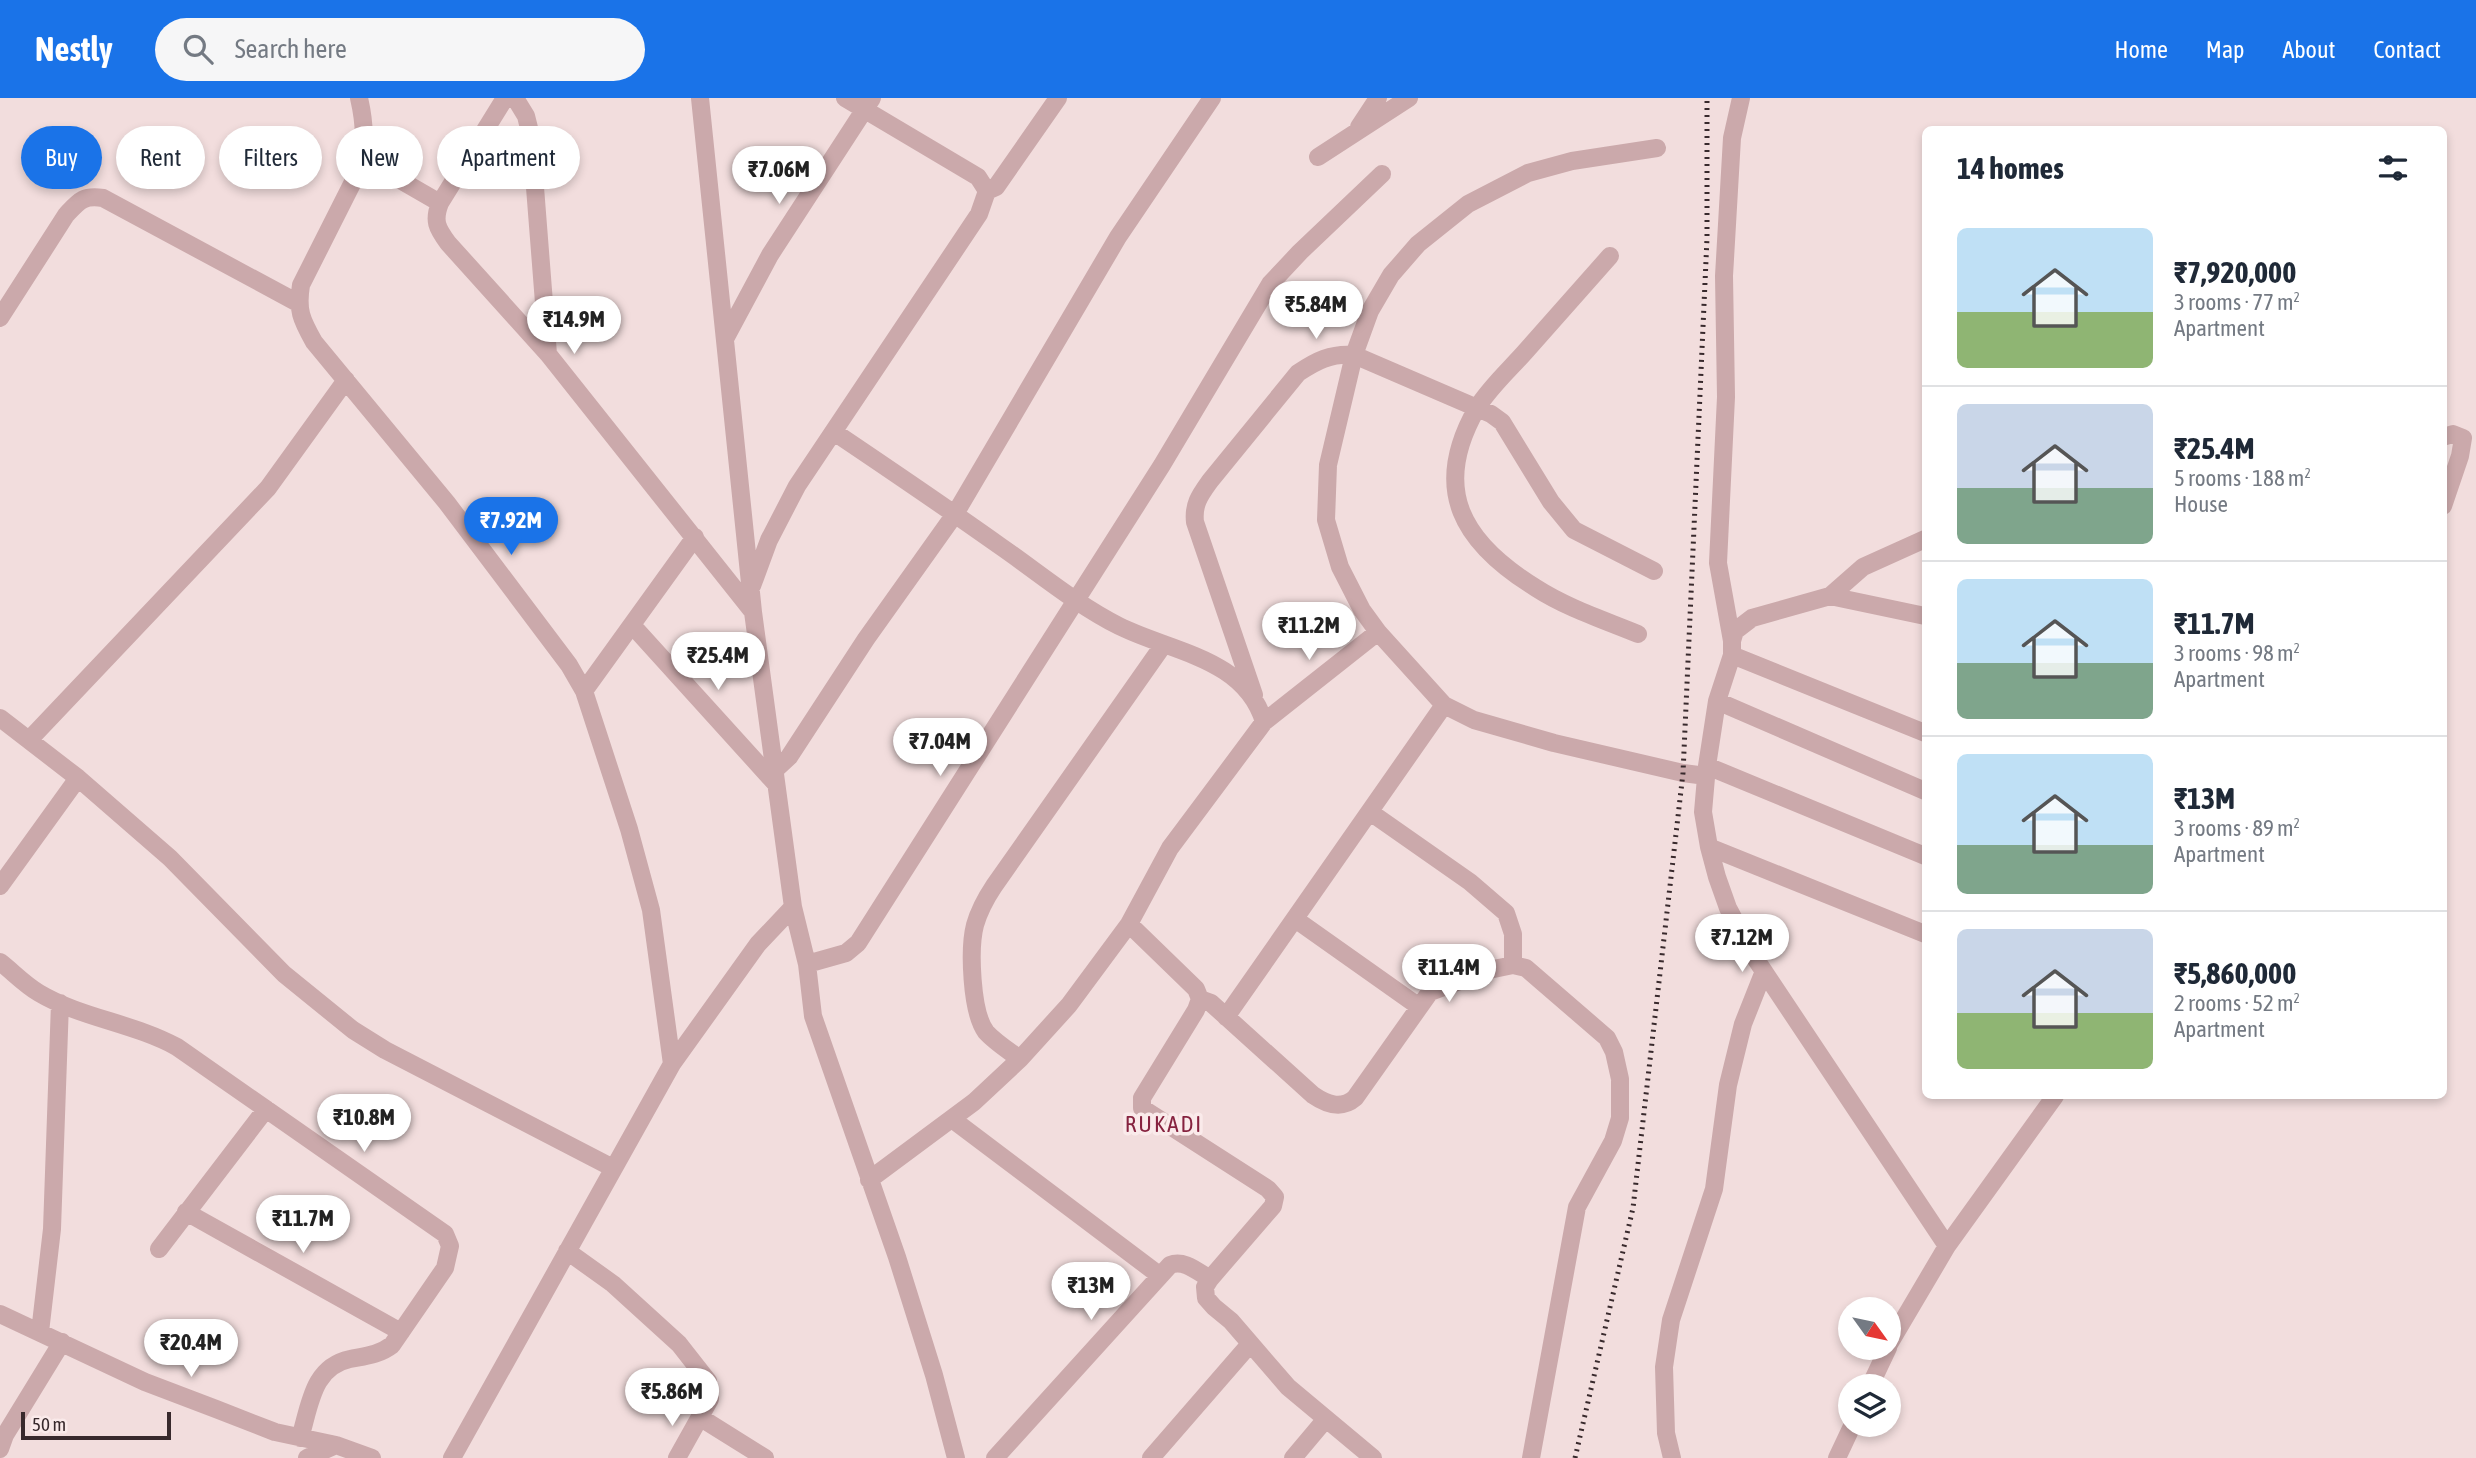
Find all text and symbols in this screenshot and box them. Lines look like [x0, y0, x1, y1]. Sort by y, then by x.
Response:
search box [155, 18, 645, 81]
text: Nestly [35, 30, 113, 68]
icon: search [179, 30, 217, 68]
text: Search here [235, 34, 347, 64]
text: Home [2114, 36, 2168, 63]
text: Map [2206, 36, 2244, 63]
text: About [2282, 36, 2335, 63]
text: Contact [2373, 36, 2441, 63]
chip: Buy [21, 126, 102, 189]
chip: Rent [116, 126, 205, 189]
chip: Filters [219, 126, 322, 189]
chip: New [336, 126, 423, 189]
chip: Apartment [437, 126, 580, 189]
pin: ₹7.06M [722, 146, 836, 206]
icon: filters [2374, 149, 2412, 187]
text: 14 homes [1957, 151, 2064, 185]
text: ₹7.06M [748, 156, 810, 182]
text: ₹7,920,000 [2174, 255, 2296, 289]
icon: home [2013, 256, 2097, 340]
pin: ₹5.84M [1259, 282, 1373, 341]
text: 3 rooms · 77 m² [2174, 289, 2300, 315]
text: ₹5.84M [1285, 291, 1347, 317]
pin: ₹14.9M [517, 296, 631, 356]
text: ₹14.9M [543, 306, 605, 332]
text: Apartment [2174, 315, 2265, 341]
text: ₹25.4M [2174, 431, 2255, 465]
icon: home [2013, 432, 2097, 516]
text: 5 rooms · 188 m² [2174, 465, 2311, 491]
text: House [2174, 491, 2228, 517]
pin: ₹7.92M [454, 498, 568, 557]
text: ₹7.92M [480, 507, 542, 533]
pin: ₹11.2M [1252, 602, 1366, 662]
text: ₹11.7M [2174, 606, 2255, 640]
icon: home [2013, 607, 2097, 691]
text: ₹11.2M [1278, 612, 1340, 638]
pin: ₹25.4M [661, 632, 775, 692]
text: 3 rooms · 98 m² [2174, 640, 2300, 666]
text: ₹25.4M [687, 642, 749, 668]
text: Apartment [2174, 666, 2265, 692]
pin: ₹7.04M [883, 718, 997, 778]
text: ₹7.04M [909, 728, 971, 754]
text: ₹13M [2174, 781, 2235, 815]
icon: home [2013, 782, 2097, 866]
text: 3 rooms · 89 m² [2174, 815, 2300, 841]
text: Apartment [2174, 841, 2265, 867]
pin: ₹7.12M [1685, 914, 1799, 974]
text: ₹7.12M [1711, 924, 1773, 950]
pin: ₹11.4M [1392, 944, 1506, 1004]
text: ₹11.4M [1418, 954, 1480, 980]
text: ₹5,860,000 [2174, 956, 2296, 990]
icon: home [2013, 957, 2097, 1041]
text: 2 rooms · 52 m² [2174, 990, 2300, 1016]
text: Apartment [2174, 1016, 2265, 1042]
pin: ₹10.8M [307, 1094, 421, 1154]
text: ₹10.8M [333, 1104, 395, 1130]
district label: RUKADI [1125, 1111, 1203, 1137]
pin: ₹11.7M [246, 1196, 360, 1255]
text: ₹11.7M [272, 1205, 334, 1231]
pin: ₹13M [1050, 1262, 1132, 1322]
text: ₹13M [1068, 1272, 1114, 1298]
north arrow [1838, 1297, 1900, 1360]
map controls [1838, 1297, 1901, 1437]
pin: ₹20.4M [134, 1320, 248, 1379]
text: ₹20.4M [160, 1329, 222, 1355]
pin: ₹5.86M [615, 1368, 729, 1428]
button: layers [1838, 1374, 1901, 1437]
text: ₹5.86M [641, 1378, 703, 1404]
scale bar [21, 1409, 172, 1441]
text: 50 m [32, 1413, 66, 1435]

